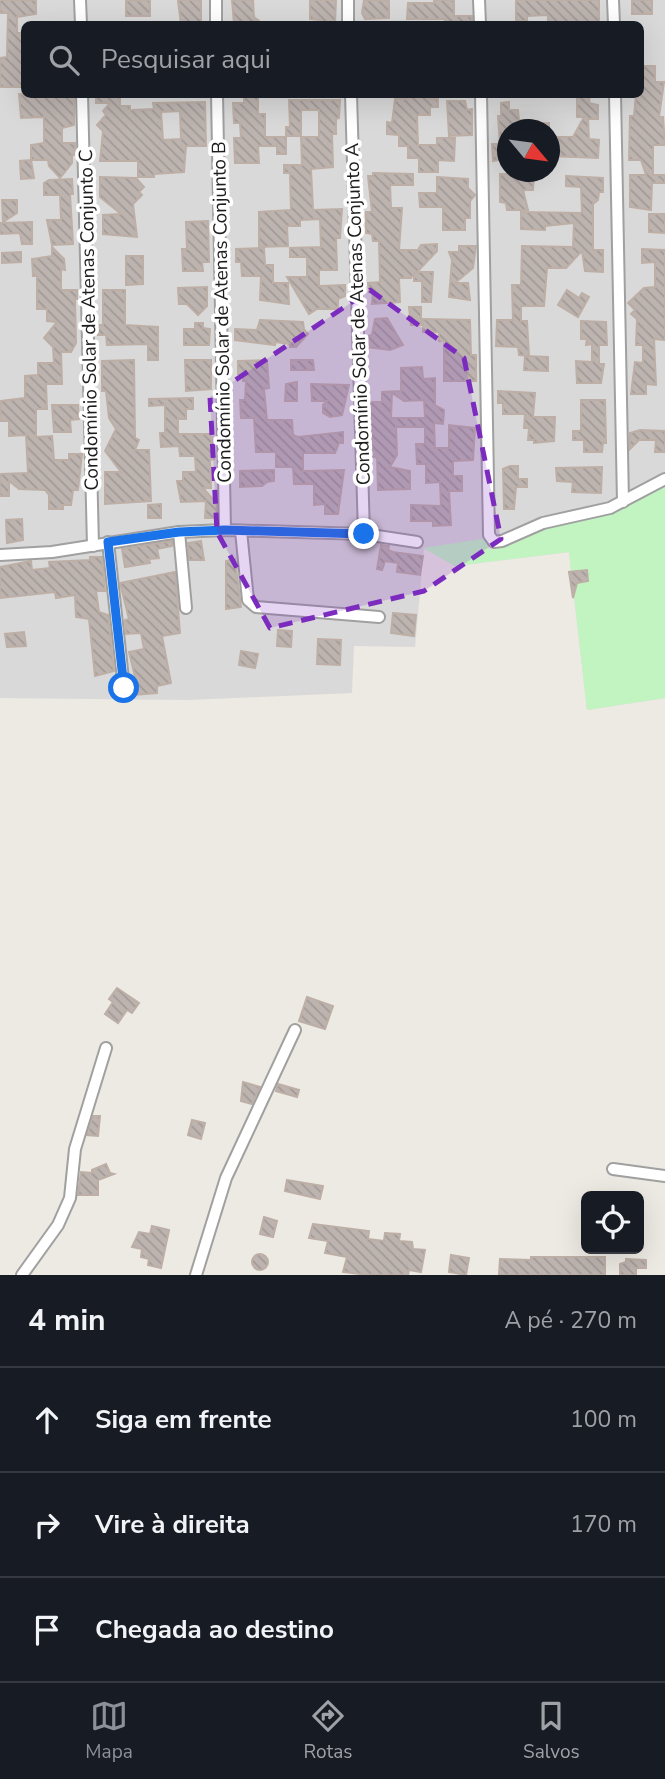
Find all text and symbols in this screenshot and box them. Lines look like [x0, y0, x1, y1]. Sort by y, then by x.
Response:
search box [21, 21, 644, 98]
icon: search [45, 41, 83, 79]
text: Pesquisar aqui [101, 42, 271, 77]
north arrow [497, 119, 560, 182]
street label: Condomínio Solar de Atenas Conjunto B [206, 141, 238, 483]
street label: Condomínio Solar de Atenas Conjunto A [339, 142, 377, 486]
street label: Condomínio Solar de Atenas Conjunto C [73, 149, 105, 491]
route end [348, 518, 379, 549]
route start [108, 672, 139, 703]
map controls [581, 1191, 644, 1254]
button: locate [581, 1191, 644, 1254]
text: 4 min [28, 1300, 106, 1341]
text: A pé · 270 m [505, 1305, 637, 1336]
icon: ahead [28, 1401, 66, 1439]
text: Siga em frente [95, 1402, 272, 1437]
text: 100 m [570, 1404, 637, 1435]
icon: right [28, 1506, 66, 1544]
text: Vire à direita [95, 1507, 250, 1542]
text: 170 m [570, 1509, 637, 1540]
icon: arrive [28, 1611, 66, 1649]
text: Chegada ao destino [95, 1612, 334, 1647]
tab: Mapa [85, 1697, 133, 1765]
tab: Rotas [304, 1697, 352, 1765]
tab: Salvos [523, 1697, 580, 1765]

